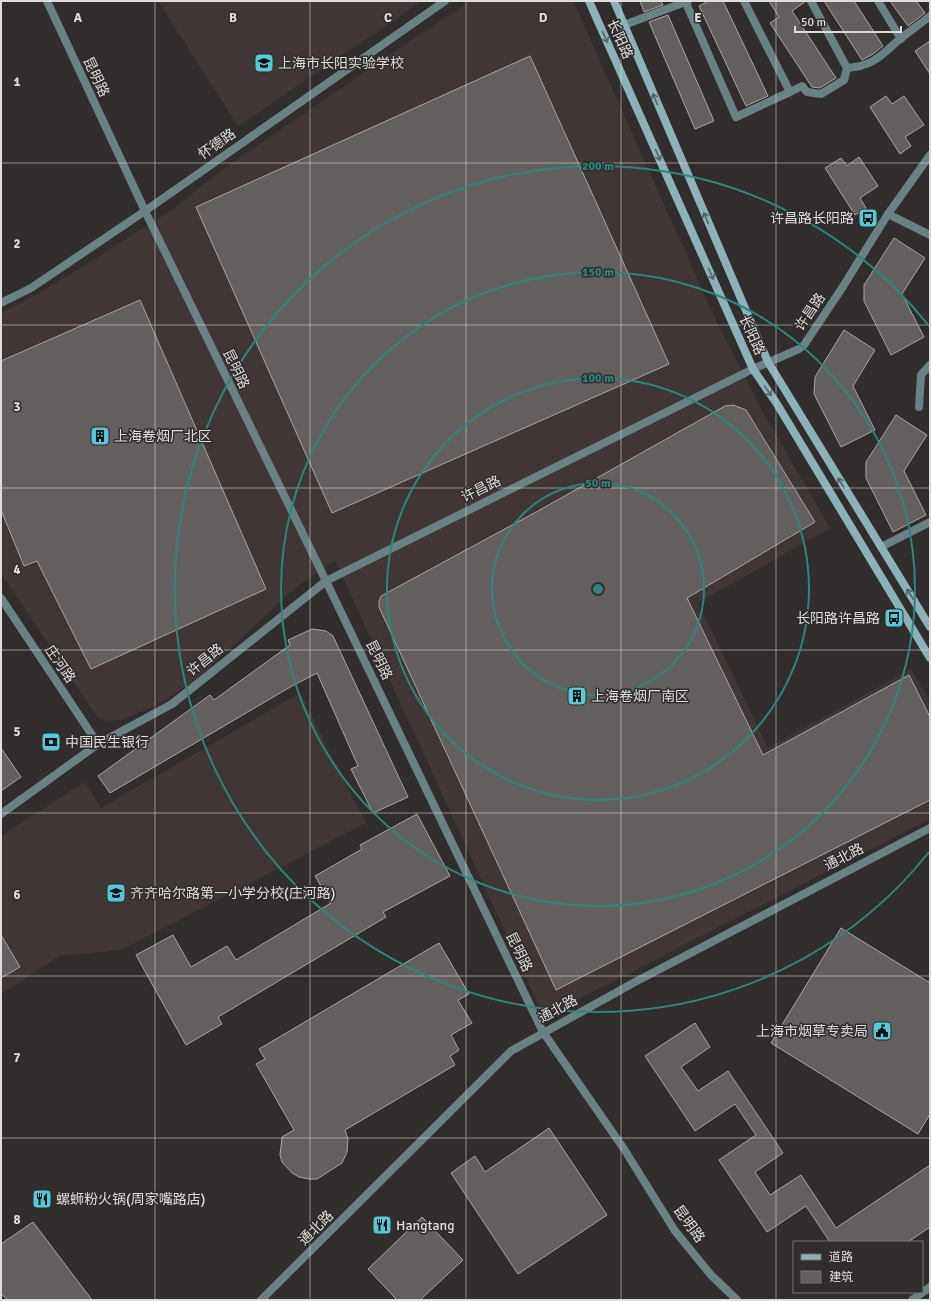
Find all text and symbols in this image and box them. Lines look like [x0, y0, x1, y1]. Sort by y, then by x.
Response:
scale bar [795, 8, 901, 34]
text: A [74, 10, 83, 26]
text: B [229, 10, 237, 26]
text: C [384, 10, 392, 26]
text: D [539, 10, 548, 26]
text: E [694, 10, 702, 26]
text: 50 m [801, 15, 826, 30]
street label: 长阳路 [604, 16, 636, 62]
one-way arrow [602, 30, 609, 42]
school or university icon: 上海市长阳实验学校 [253, 52, 275, 74]
street label: 昆明路 [79, 54, 113, 100]
place label: 上海市长阳实验学校 [278, 55, 404, 72]
text: 1 [13, 74, 21, 90]
one-way arrow [651, 93, 658, 105]
street label: 怀德路 [195, 125, 239, 163]
one-way arrow [655, 149, 662, 161]
text: 200 m [582, 159, 614, 174]
bus stop icon: 许昌路长阳路 [857, 207, 879, 229]
place label: 许昌路长阳路 [770, 210, 854, 227]
one-way arrow [702, 213, 709, 225]
text: 2 [13, 236, 21, 252]
text: 150 m [582, 265, 614, 280]
one-way arrow [707, 268, 715, 280]
street label: 许昌路 [791, 290, 829, 334]
street label: 长阳路 [736, 312, 768, 358]
street label: 昆明路 [219, 346, 253, 392]
text: 100 m [582, 371, 614, 386]
one-way arrow [764, 385, 772, 396]
text: 3 [13, 399, 21, 415]
building icon: 上海卷烟厂北区 [89, 425, 111, 447]
place label: 上海卷烟厂北区 [114, 428, 212, 445]
street label: 许昌路 [458, 472, 504, 506]
text: 50 m [585, 476, 611, 491]
one-way arrow [837, 477, 845, 489]
text: 4 [13, 562, 21, 578]
centre of rings [591, 582, 605, 596]
one-way arrow [905, 588, 913, 600]
bus stop icon: 长阳路许昌路 [883, 607, 905, 629]
place label: 长阳路许昌路 [796, 610, 880, 627]
street label: 昆明路 [362, 637, 396, 683]
street label: 许昌路 [183, 640, 227, 680]
street label: 庄河路 [41, 642, 79, 686]
building icon: 上海卷烟厂南区 [566, 685, 588, 707]
place label: 上海卷烟厂南区 [591, 688, 689, 705]
text: 5 [13, 724, 21, 740]
bank icon: 中国民生银行 [40, 731, 62, 753]
place label: 中国民生银行 [65, 734, 149, 751]
street label: 通北路 [821, 840, 867, 874]
school or university icon: 齐齐哈尔路第一小学分校(庄河路) [105, 882, 127, 904]
place label: 齐齐哈尔路第一小学分校(庄河路) [130, 885, 335, 902]
text: 6 [13, 887, 21, 903]
street label: 昆明路 [502, 929, 536, 975]
street label: 通北路 [536, 991, 580, 1027]
public building icon: 上海市烟草专卖局 [871, 1020, 893, 1042]
place label: 上海市烟草专卖局 [756, 1023, 868, 1040]
text: 7 [13, 1050, 21, 1066]
restaurant icon: 螺蛳粉火锅(周家嘴路店) [31, 1188, 53, 1210]
place label: 螺蛳粉火锅(周家嘴路店) [56, 1191, 205, 1208]
street label: 昆明路 [670, 1202, 708, 1246]
street label: 通北路 [295, 1207, 337, 1249]
text: 8 [13, 1212, 21, 1228]
restaurant icon: Hangtang [371, 1214, 393, 1236]
place label: Hangtang [396, 1217, 455, 1234]
legend [793, 1241, 923, 1293]
text: 道路 [829, 1250, 853, 1265]
text: 建筑 [829, 1270, 853, 1285]

